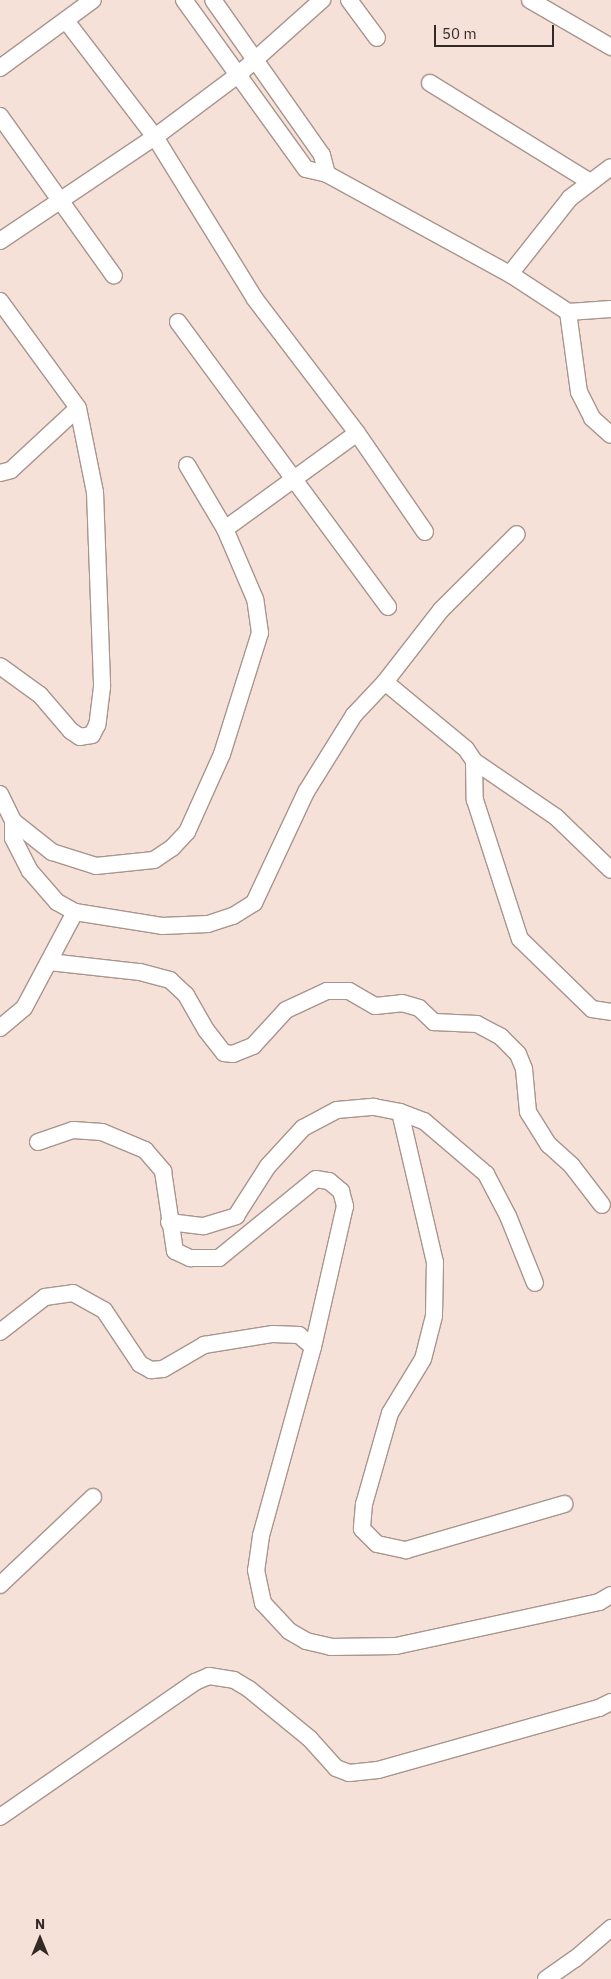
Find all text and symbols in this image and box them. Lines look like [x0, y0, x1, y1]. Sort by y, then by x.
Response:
scale bar [436, 15, 556, 47]
text: 50 m [442, 24, 477, 43]
north arrow [15, 1914, 65, 1964]
text: N [35, 1915, 45, 1933]

